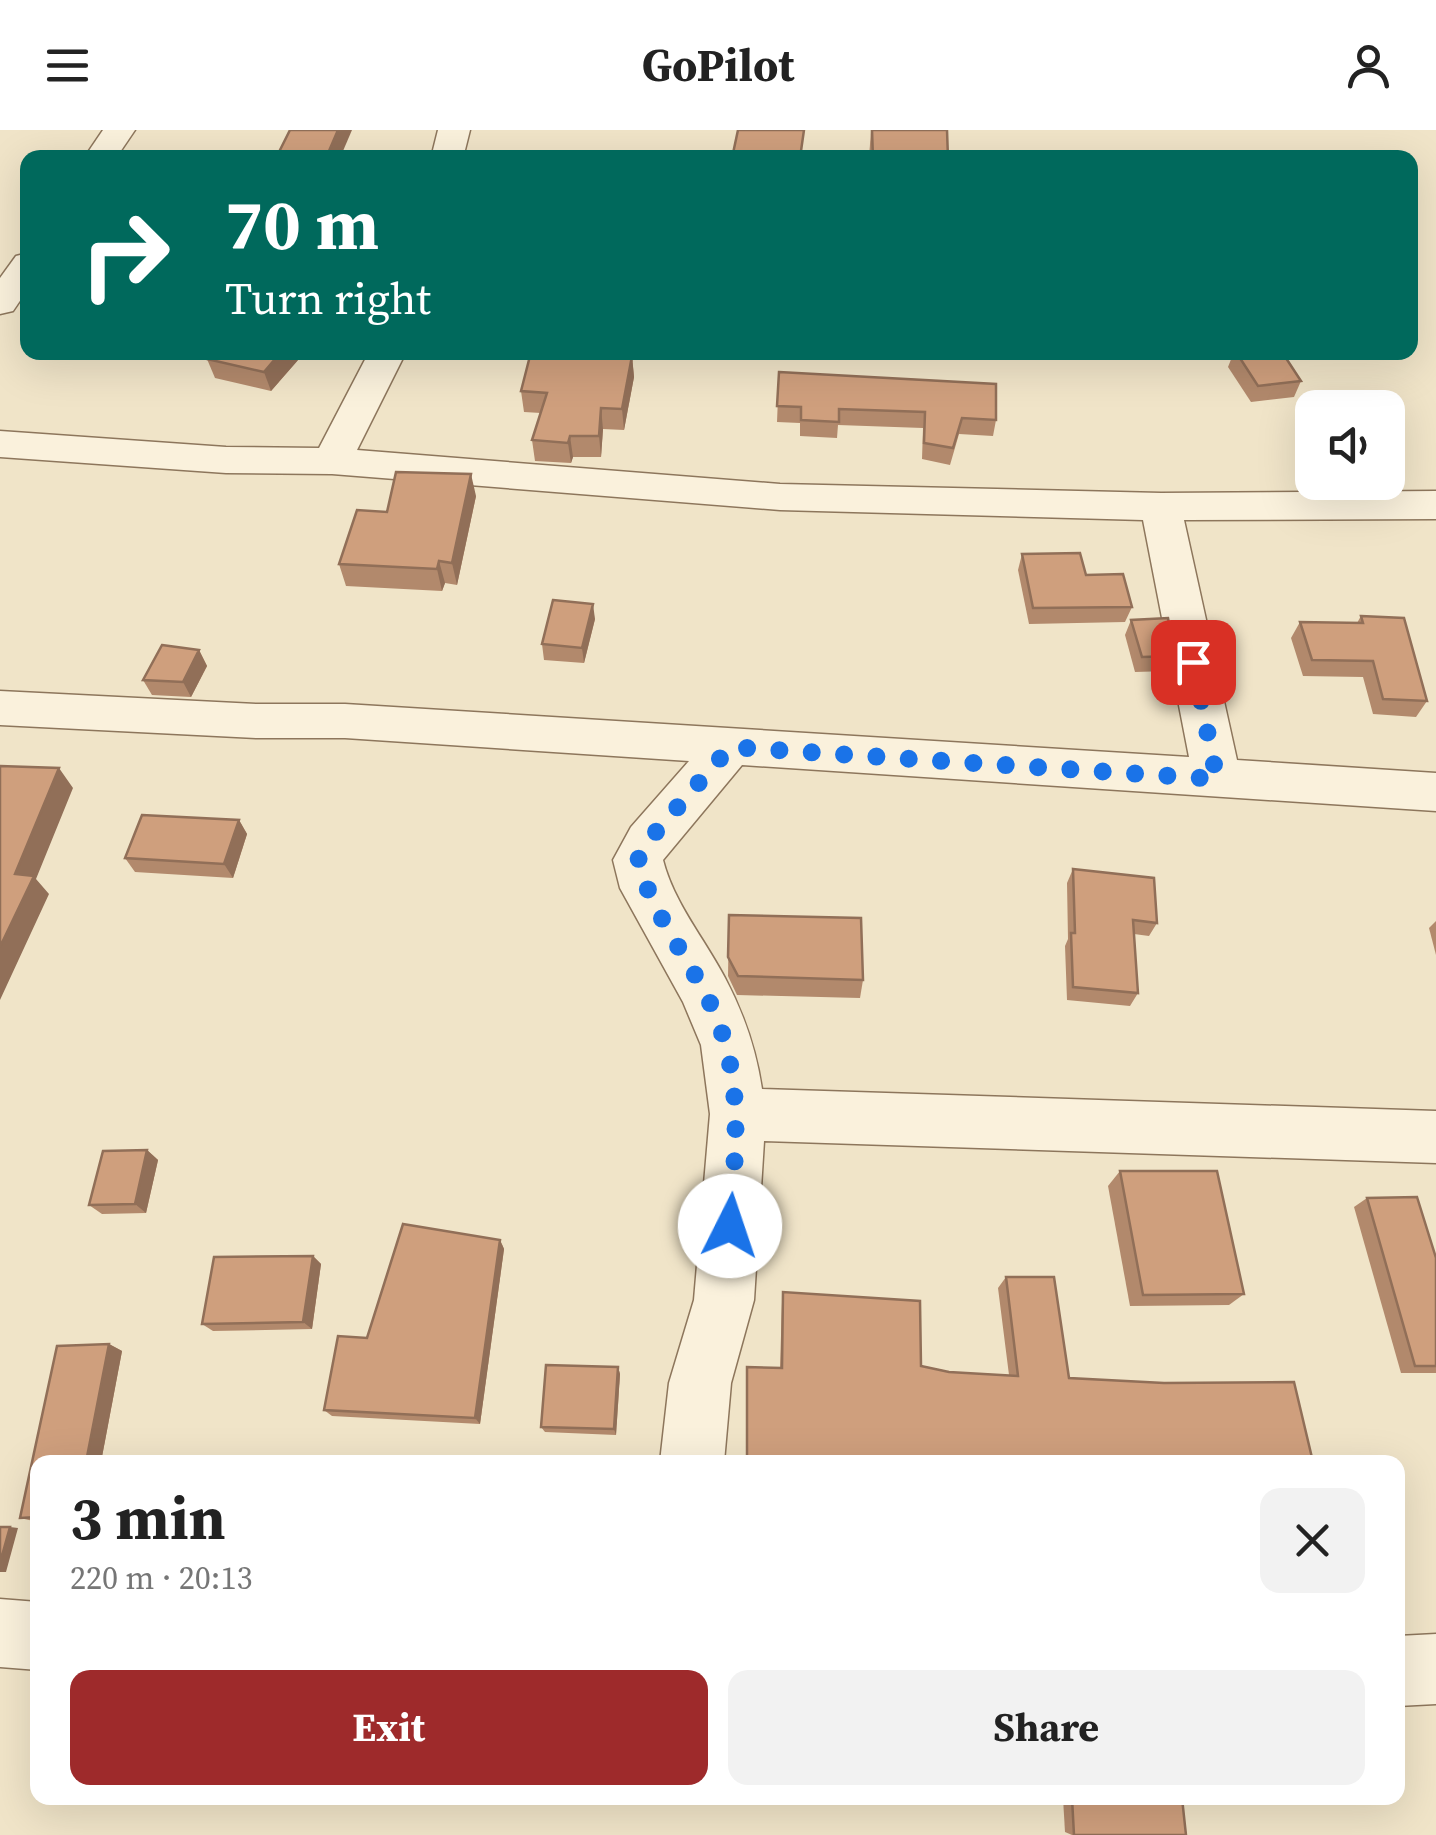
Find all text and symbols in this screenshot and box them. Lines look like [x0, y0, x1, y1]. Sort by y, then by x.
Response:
text: GoPilot [642, 34, 794, 96]
icon: menu [40, 38, 95, 93]
icon: person [1341, 38, 1396, 93]
text: 70 m [225, 176, 379, 272]
icon: right [60, 190, 190, 320]
text: Turn right [225, 267, 431, 329]
map controls [1295, 390, 1405, 500]
button: sound [1295, 390, 1405, 500]
pin [1151, 620, 1236, 705]
icon: arrive [1166, 635, 1221, 690]
position arrow [678, 1174, 782, 1278]
text: 3 min [70, 1477, 226, 1559]
button: close [1260, 1488, 1365, 1593]
text: 220 m · 20:13 [70, 1556, 252, 1600]
button: Exit [70, 1670, 708, 1785]
button: Share [728, 1670, 1365, 1785]

